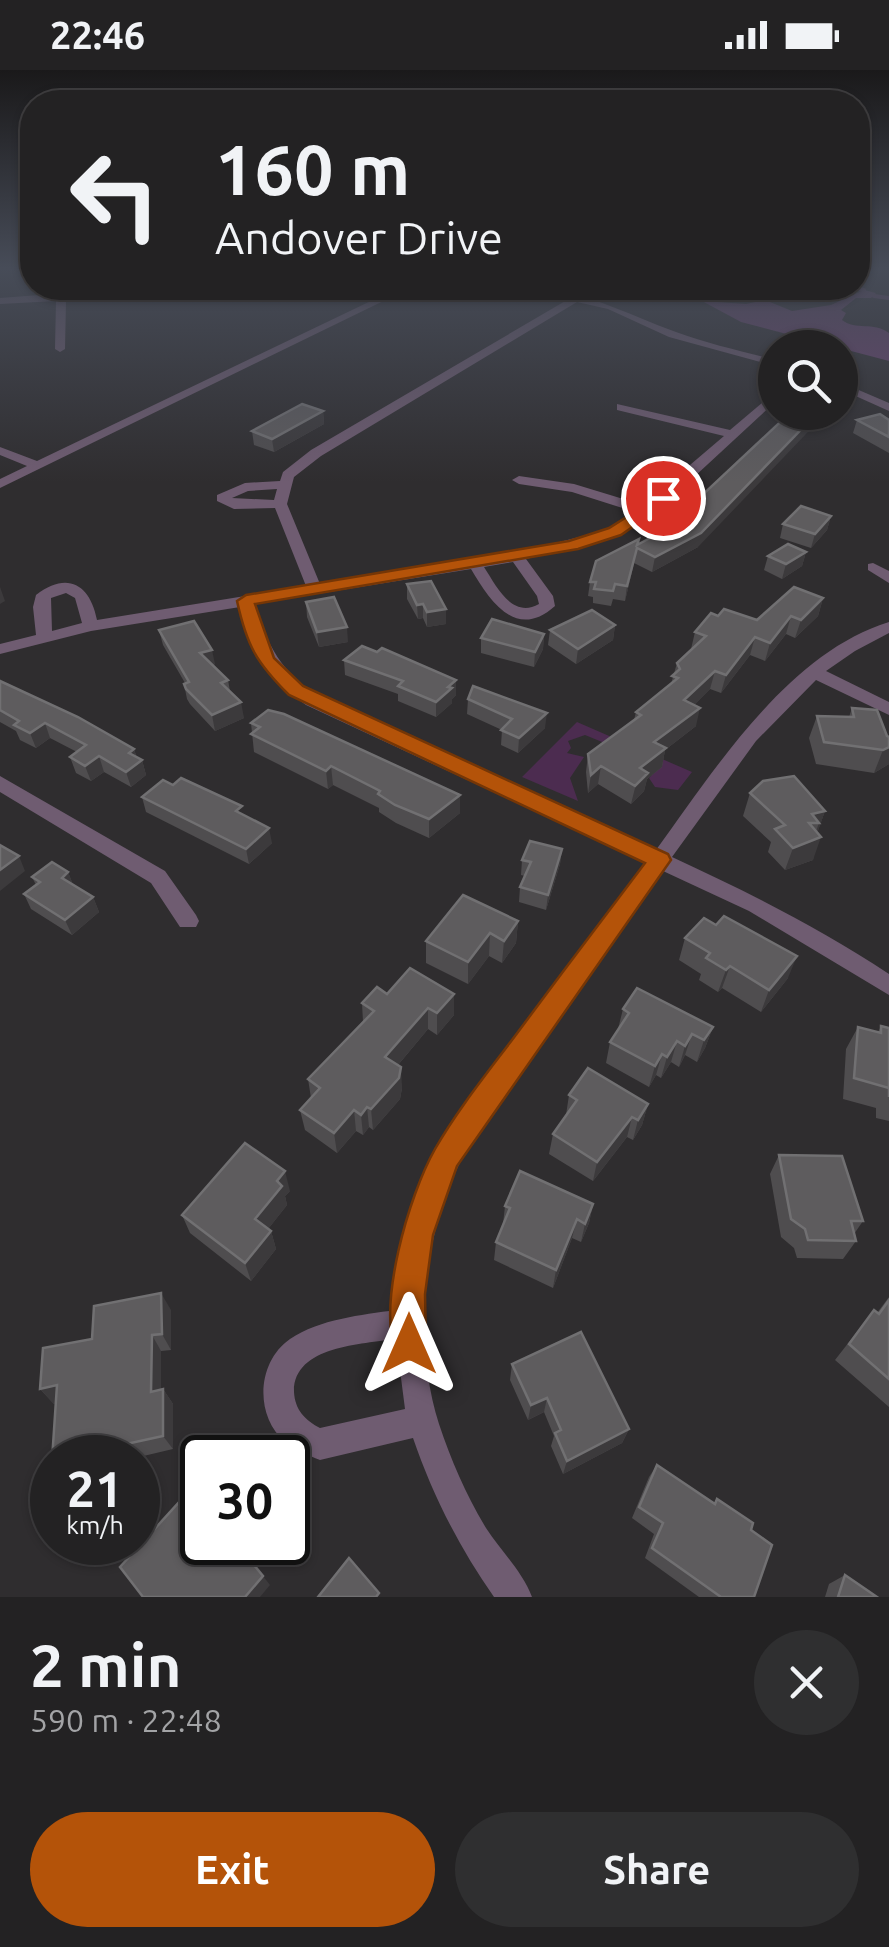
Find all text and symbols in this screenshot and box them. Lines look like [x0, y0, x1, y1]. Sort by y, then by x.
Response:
text: 22:46 [50, 14, 145, 56]
icon: left [50, 130, 180, 260]
text: 160 m [215, 130, 410, 208]
text: Andover Drive [215, 212, 503, 263]
map controls [758, 330, 858, 430]
button: search [758, 330, 858, 430]
pin [621, 456, 706, 541]
icon: arrive [636, 471, 691, 526]
position arrow [357, 1292, 461, 1396]
speed limit sign: 30 [180, 1435, 310, 1565]
text: 21 [67, 1460, 123, 1516]
text: km/h [66, 1511, 124, 1539]
button: close [754, 1630, 859, 1735]
text: 2 min [30, 1631, 182, 1698]
text: 590 m · 22:48 [30, 1702, 222, 1738]
button: Exit [30, 1812, 435, 1927]
button: Share [455, 1812, 859, 1927]

